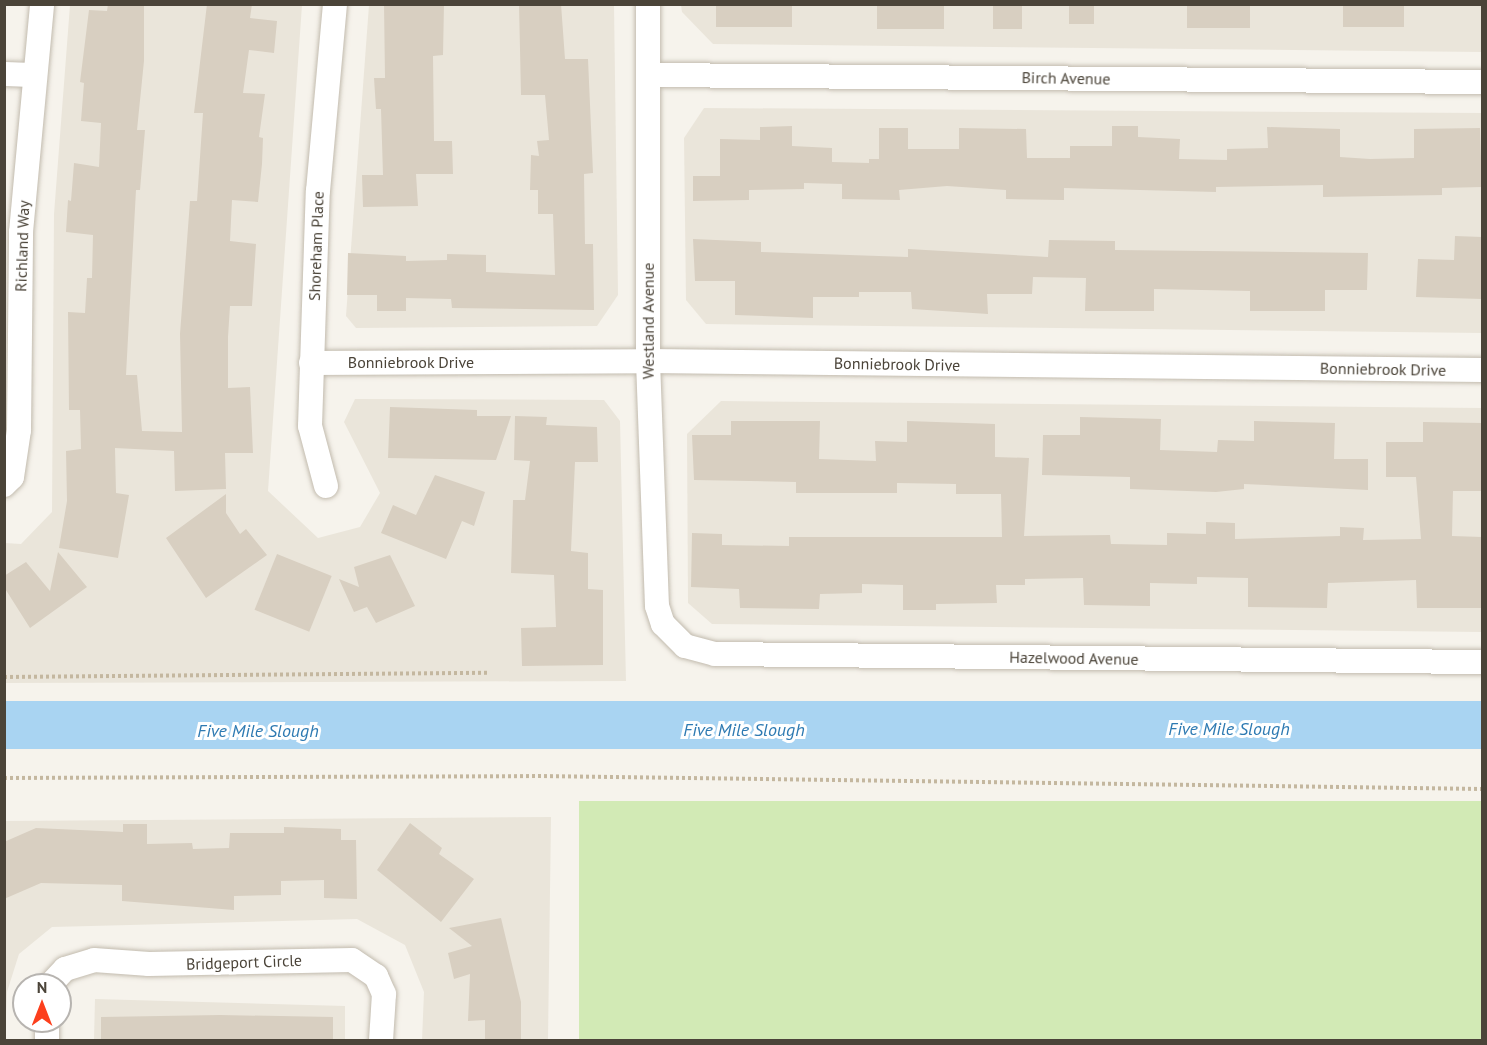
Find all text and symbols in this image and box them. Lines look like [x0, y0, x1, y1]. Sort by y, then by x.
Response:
street label: Birch Avenue [1021, 68, 1111, 88]
street label: Shoreham Place [304, 191, 328, 301]
street label: Richland Way [11, 200, 33, 292]
street label: Westland Avenue [638, 262, 658, 380]
street label: Bonniebrook Drive [348, 352, 474, 372]
street label: Bonniebrook Drive [833, 353, 961, 375]
street label: Bonniebrook Drive [1319, 358, 1447, 380]
street label: Hazelwood Avenue [1009, 647, 1139, 669]
water label: Five Mile Slough [1168, 718, 1290, 740]
water label: Five Mile Slough [683, 719, 805, 741]
water label: Five Mile Slough [197, 720, 319, 742]
street label: Bridgeport Circle [186, 950, 302, 974]
north arrow [12, 973, 72, 1033]
text: N [37, 977, 47, 997]

